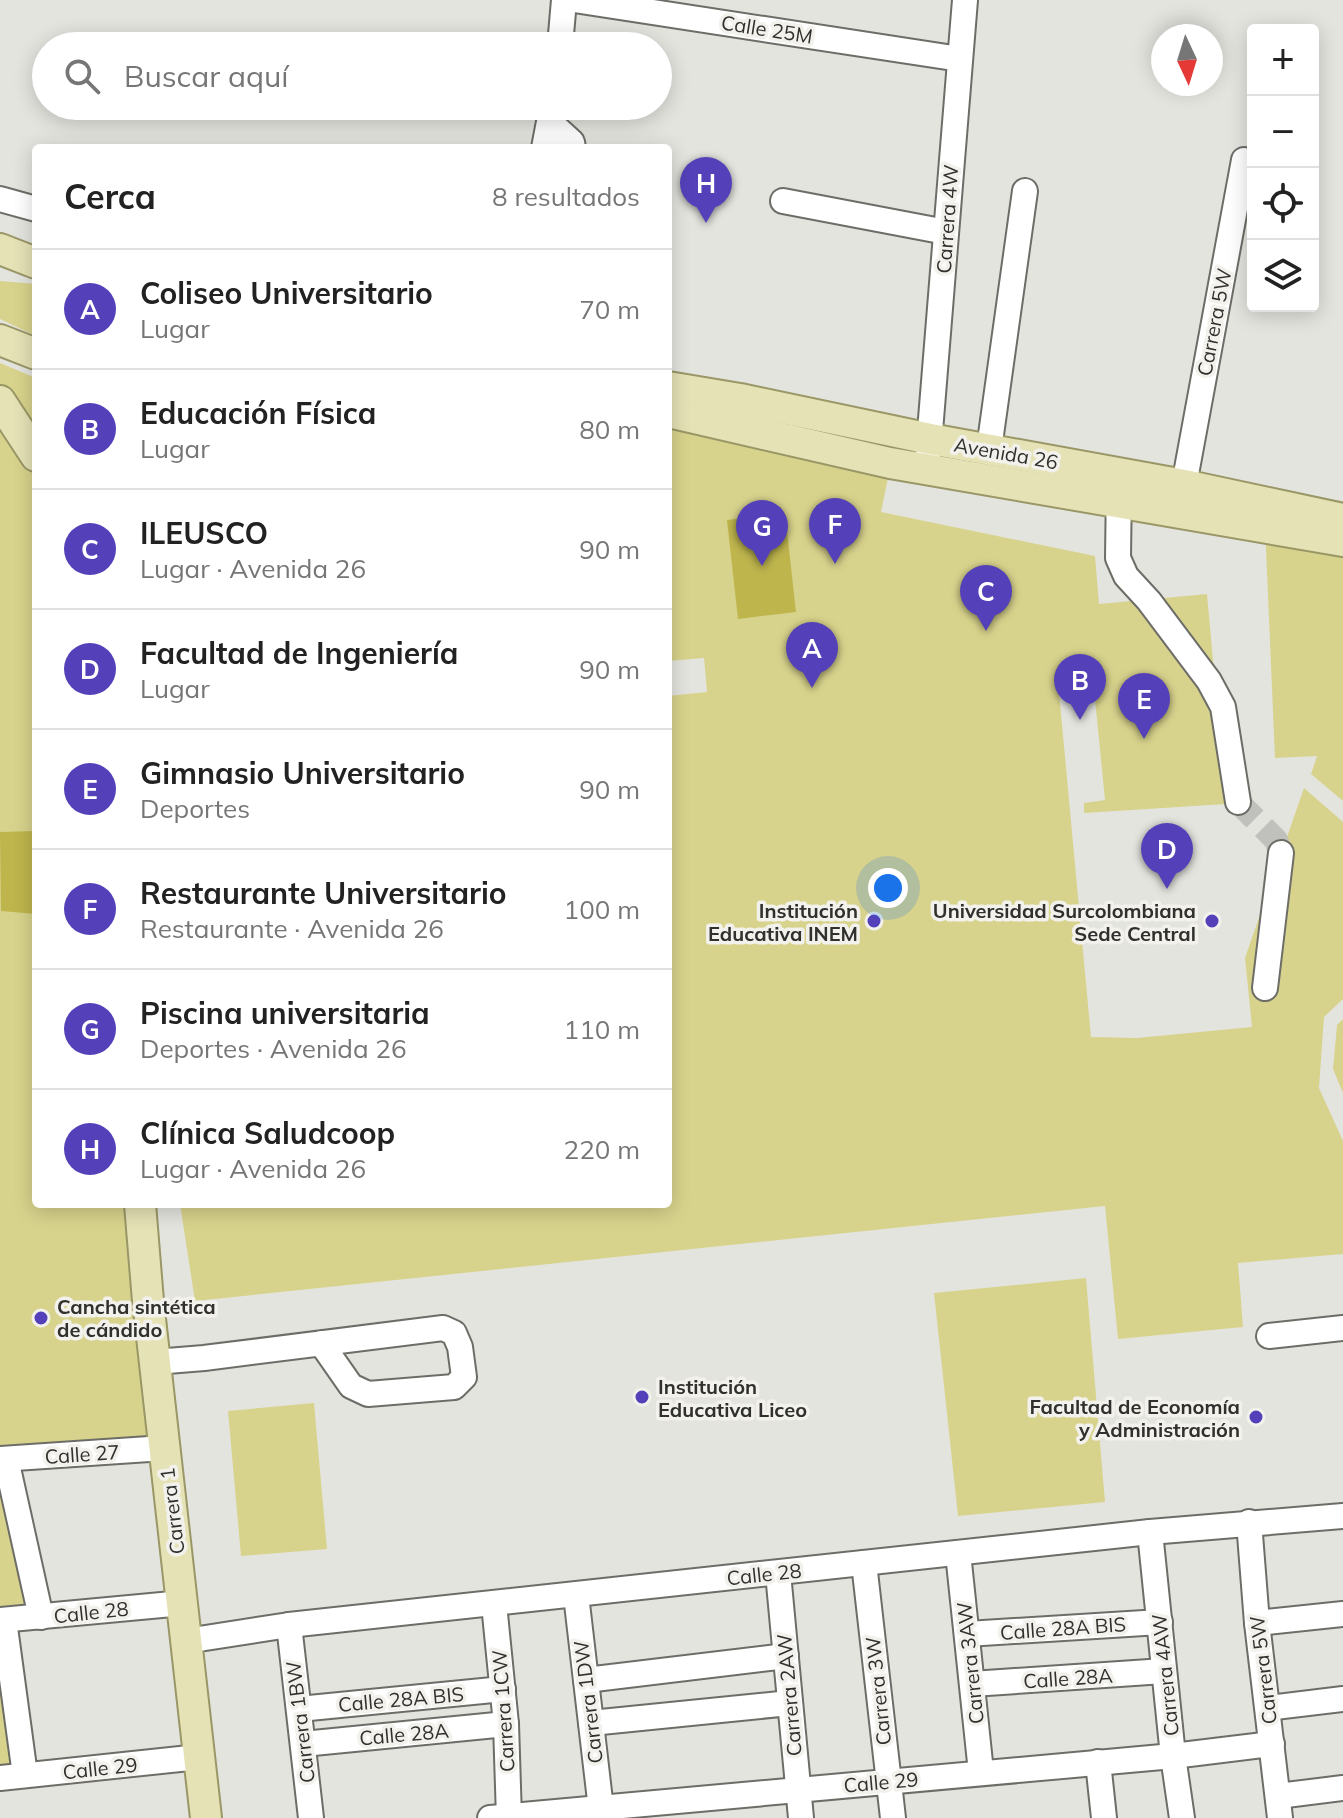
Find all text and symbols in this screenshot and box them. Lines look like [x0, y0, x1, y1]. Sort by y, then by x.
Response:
street label: Calle 25M [720, 9, 814, 49]
north arrow [1151, 24, 1223, 96]
map controls [1247, 24, 1319, 312]
button: + [1247, 24, 1319, 96]
search box [32, 32, 672, 120]
icon: search [60, 54, 104, 98]
text: Buscar aquí [124, 57, 289, 95]
button: − [1247, 96, 1319, 168]
pin: H [680, 157, 732, 223]
street label: Carrera 4W [931, 164, 963, 274]
button: locate [1247, 168, 1319, 240]
text: Cerca [64, 175, 156, 218]
text: 8 resultados [492, 180, 640, 213]
button: layers [1247, 240, 1319, 312]
street label: Carrera 5W [1191, 266, 1237, 378]
text: Coliseo Universitario [140, 274, 433, 312]
text: A [80, 293, 100, 326]
text: 70 m [579, 293, 640, 326]
text: Lugar [140, 312, 210, 345]
text: Educación Física [140, 394, 376, 432]
text: B [81, 413, 99, 446]
text: 80 m [579, 413, 640, 446]
text: Lugar [140, 432, 210, 465]
street label: Avenida 26 [952, 432, 1060, 474]
pin: F [809, 498, 861, 564]
pin: G [736, 500, 788, 566]
text: ILEUSCO [140, 514, 268, 552]
text: C [81, 533, 99, 566]
text: 90 m [579, 533, 640, 566]
text: Lugar · Avenida 26 [140, 552, 366, 585]
pin: C [960, 565, 1012, 631]
pin: A [786, 622, 838, 688]
text: Facultad de Ingeniería [140, 634, 458, 672]
text: D [80, 653, 100, 686]
text: 90 m [579, 653, 640, 686]
pin: B [1054, 654, 1106, 720]
text: Lugar [140, 672, 210, 705]
pin: E [1118, 673, 1170, 739]
text: Gimnasio Universitario [140, 754, 465, 792]
text: E [82, 773, 98, 806]
text: 90 m [579, 773, 640, 806]
text: Deportes [140, 792, 250, 825]
pin: D [1141, 823, 1193, 889]
your location [868, 868, 908, 908]
text: Restaurante Universitario [140, 874, 506, 912]
text: F [83, 893, 97, 926]
text: 100 m [564, 893, 640, 926]
place label: Institución Educativa INEM [708, 898, 858, 946]
place label: Universidad Surcolombiana Sede Central [933, 898, 1196, 946]
text: Restaurante · Avenida 26 [140, 912, 444, 945]
marker: Institución Educativa INEM [865, 912, 883, 930]
marker: Universidad Surcolombiana Sede Central [1203, 912, 1221, 930]
text: Piscina universitaria [140, 994, 430, 1032]
text: G [80, 1013, 100, 1046]
text: 110 m [564, 1013, 640, 1046]
text: Deportes · Avenida 26 [140, 1032, 407, 1065]
text: Clínica Saludcoop [140, 1114, 395, 1152]
text: H [80, 1133, 100, 1166]
text: 220 m [564, 1133, 640, 1166]
text: Lugar · Avenida 26 [140, 1152, 366, 1185]
place label: Cancha sintética de cándido [57, 1294, 216, 1342]
marker: Cancha sintética de cándido [32, 1309, 50, 1327]
place label: Institución Educativa Liceo [658, 1374, 807, 1422]
marker: Institución Educativa Liceo [633, 1388, 651, 1406]
place label: Facultad de Economía y Administración [1030, 1394, 1240, 1442]
marker: Facultad de Economía y Administración [1247, 1408, 1265, 1426]
street label: Calle 27 [44, 1439, 120, 1469]
street label: Carrera 1 [154, 1466, 190, 1556]
street label: Calle 28 [725, 1558, 803, 1590]
street label: Calle 28 [52, 1596, 130, 1628]
street label: Carrera 3AW [951, 1601, 989, 1725]
street label: Calle 28A BIS [999, 1611, 1127, 1645]
street label: Carrera 4AW [1146, 1613, 1184, 1737]
street label: Carrera 5W [1244, 1614, 1282, 1726]
street label: Carrera 2AW [771, 1633, 807, 1757]
street label: Carrera 3W [860, 1635, 896, 1747]
street label: Carrera 1DW [568, 1639, 608, 1765]
street label: Carrera 1CW [486, 1649, 520, 1773]
street label: Carrera 1BW [280, 1660, 320, 1784]
street label: Calle 28A [1022, 1662, 1114, 1694]
street label: Calle 28A BIS [337, 1681, 465, 1717]
street label: Calle 28A [358, 1718, 450, 1750]
street label: Calle 29 [61, 1752, 139, 1784]
street label: Calle 29 [843, 1766, 919, 1798]

